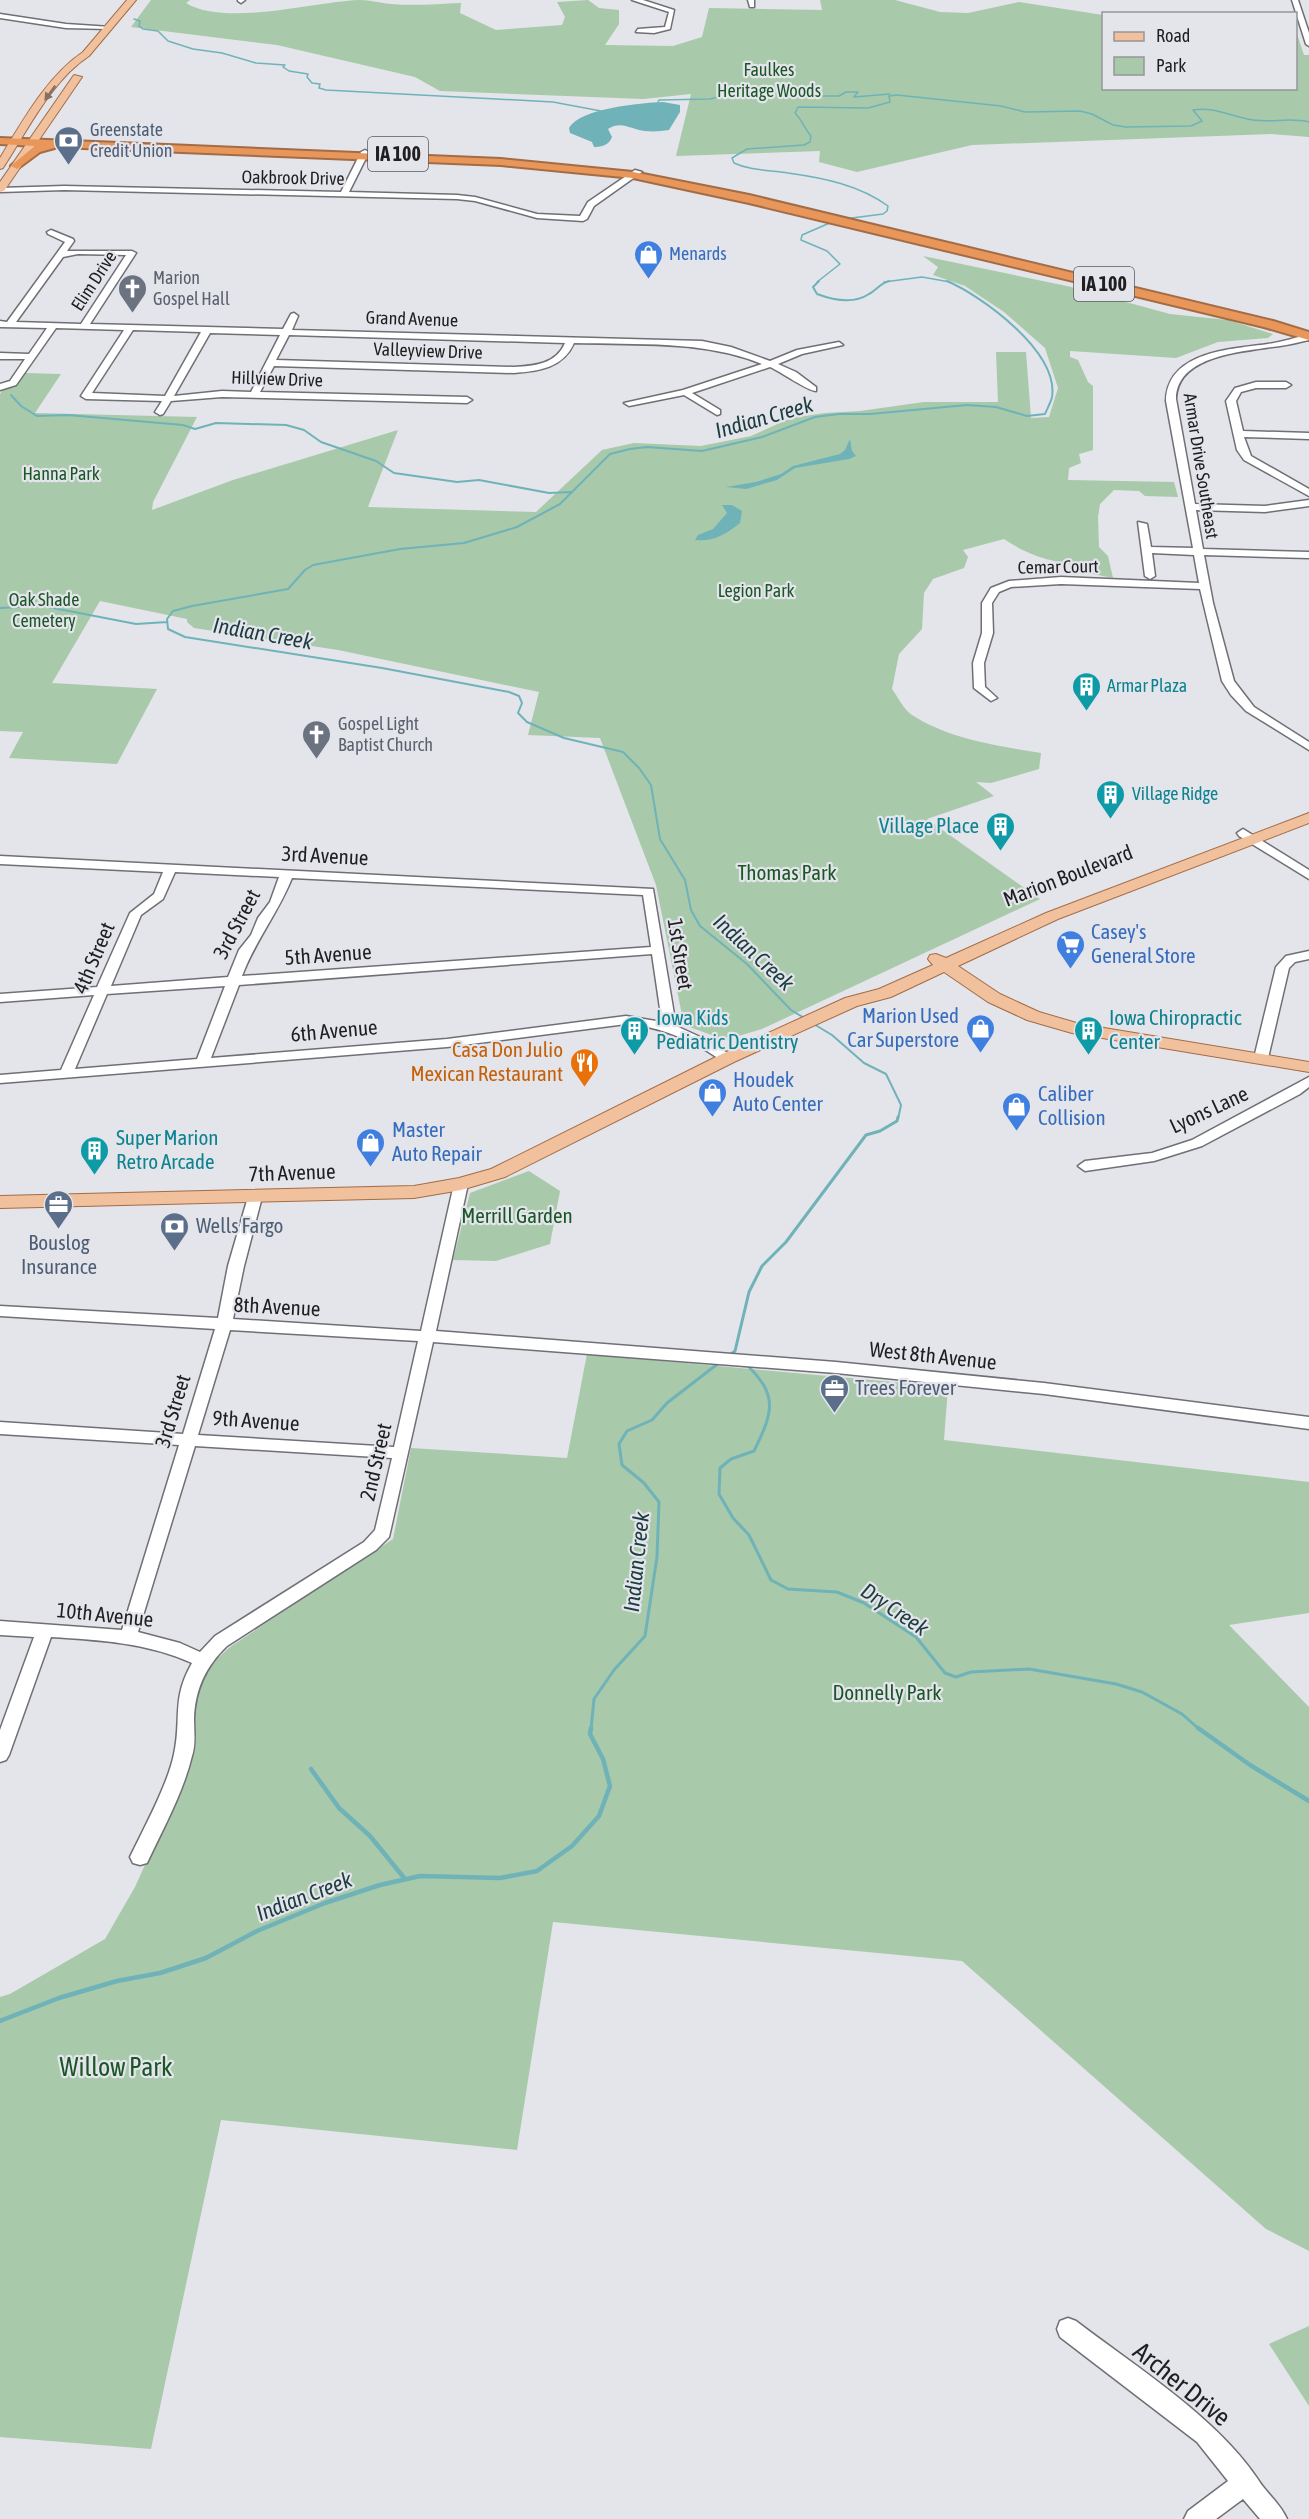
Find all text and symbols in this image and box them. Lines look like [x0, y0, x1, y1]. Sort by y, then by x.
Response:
legend [1102, 12, 1297, 90]
text: Road [1156, 25, 1190, 46]
text: Park [1156, 55, 1186, 76]
park label: Faulkes Heritage Woods [717, 59, 821, 101]
one-way arrow [44, 84, 56, 100]
place label: Greenstate Credit Union [90, 119, 173, 161]
bank icon: Greenstate Credit Union [53, 124, 85, 166]
road number: IA 100 [368, 137, 428, 171]
street label: Oakbrook Drive [241, 166, 345, 189]
shop icon: Menards [632, 238, 664, 280]
place label: Menards [669, 243, 727, 264]
street label: Elim Drive [67, 247, 121, 315]
place label: Marion Gospel Hall [153, 267, 230, 309]
road number: IA 100 [1074, 267, 1134, 301]
church icon: Marion Gospel Hall [116, 272, 148, 314]
street label: Grand Avenue [365, 306, 459, 331]
street label: Valleyview Drive [373, 338, 483, 363]
street label: Hillview Drive [231, 366, 323, 391]
water label: Indian Creek [712, 391, 816, 443]
street label: Armar Drive Southeast [1180, 392, 1223, 540]
park label: Hanna Park [22, 463, 100, 484]
street label: Cemar Court [1017, 555, 1099, 578]
park label: Legion Park [718, 580, 794, 601]
park label: Oak Shade Cemetery [9, 589, 79, 631]
water label: Indian Creek [211, 611, 315, 655]
building icon: Armar Plaza [1070, 670, 1102, 712]
place label: Armar Plaza [1107, 675, 1187, 696]
place label: Gospel Light Baptist Church [338, 713, 433, 755]
church icon: Gospel Light Baptist Church [301, 718, 333, 760]
building icon: Village Ridge [1095, 778, 1127, 820]
place label: Village Ridge [1132, 783, 1218, 804]
building icon: Village Place [984, 810, 1016, 852]
place label: Village Place [879, 813, 979, 837]
street label: Marion Boulevard [999, 839, 1136, 911]
street label: 3rd Avenue [281, 841, 369, 869]
park label: Thomas Park [737, 860, 837, 884]
street label: 3rd Street [208, 885, 264, 962]
water label: Indian Creek [708, 908, 800, 996]
street label: 1st Street [663, 916, 698, 991]
street label: 4th Street [67, 918, 119, 997]
place label: Casey's General Store [1091, 919, 1196, 967]
supermarket icon: Casey's General Store [1054, 928, 1086, 970]
street label: 5th Avenue [284, 939, 372, 969]
place label: Marion Used Car Superstore [847, 1003, 959, 1051]
place label: Iowa Kids Pediatric Dentistry [656, 1005, 799, 1053]
place label: Iowa Chiropractic Center [1109, 1005, 1242, 1053]
shop icon: Marion Used Car Superstore [964, 1012, 996, 1054]
street label: 6th Avenue [289, 1014, 378, 1046]
building icon: Iowa Kids Pediatric Dentistry [619, 1014, 651, 1056]
building icon: Iowa Chiropractic Center [1072, 1014, 1104, 1056]
place label: Casa Don Julio Mexican Restaurant [411, 1037, 563, 1085]
restaurant icon: Casa Don Julio Mexican Restaurant [568, 1046, 600, 1088]
place label: Houdek Auto Center [733, 1067, 824, 1115]
shop icon: Houdek Auto Center [696, 1076, 728, 1118]
street label: Lyons Lane [1165, 1080, 1252, 1138]
place label: Caliber Collision [1038, 1081, 1106, 1129]
shop icon: Caliber Collision [1001, 1090, 1033, 1132]
place label: Master Auto Repair [392, 1117, 483, 1165]
place label: Super Marion Retro Arcade [116, 1125, 218, 1173]
shop icon: Master Auto Repair [355, 1126, 387, 1168]
building icon: Super Marion Retro Arcade [79, 1134, 111, 1176]
street label: 7th Avenue [248, 1158, 336, 1186]
office icon: Bouslog Insurance [43, 1188, 75, 1230]
park label: Merrill Garden [461, 1203, 573, 1227]
bank icon: Wells Fargo [159, 1210, 191, 1252]
place label: Wells Fargo [196, 1213, 283, 1237]
place label: Bouslog Insurance [21, 1230, 97, 1278]
street label: 8th Avenue [233, 1292, 321, 1320]
street label: West 8th Avenue [868, 1336, 998, 1374]
street label: 3rd Street [150, 1371, 194, 1450]
office icon: Trees Forever [818, 1372, 850, 1414]
place label: Trees Forever [855, 1375, 957, 1399]
street label: 9th Avenue [212, 1405, 300, 1435]
street label: 2nd Street [354, 1421, 396, 1503]
water label: Indian Creek [618, 1510, 654, 1613]
water label: Dry Creek [856, 1577, 934, 1641]
street label: 10th Avenue [56, 1597, 155, 1631]
park label: Donnelly Park [832, 1680, 942, 1704]
water label: Indian Creek [252, 1866, 356, 1926]
park label: Willow Park [60, 2052, 172, 2082]
street label: Archer Drive [1127, 2336, 1237, 2432]

